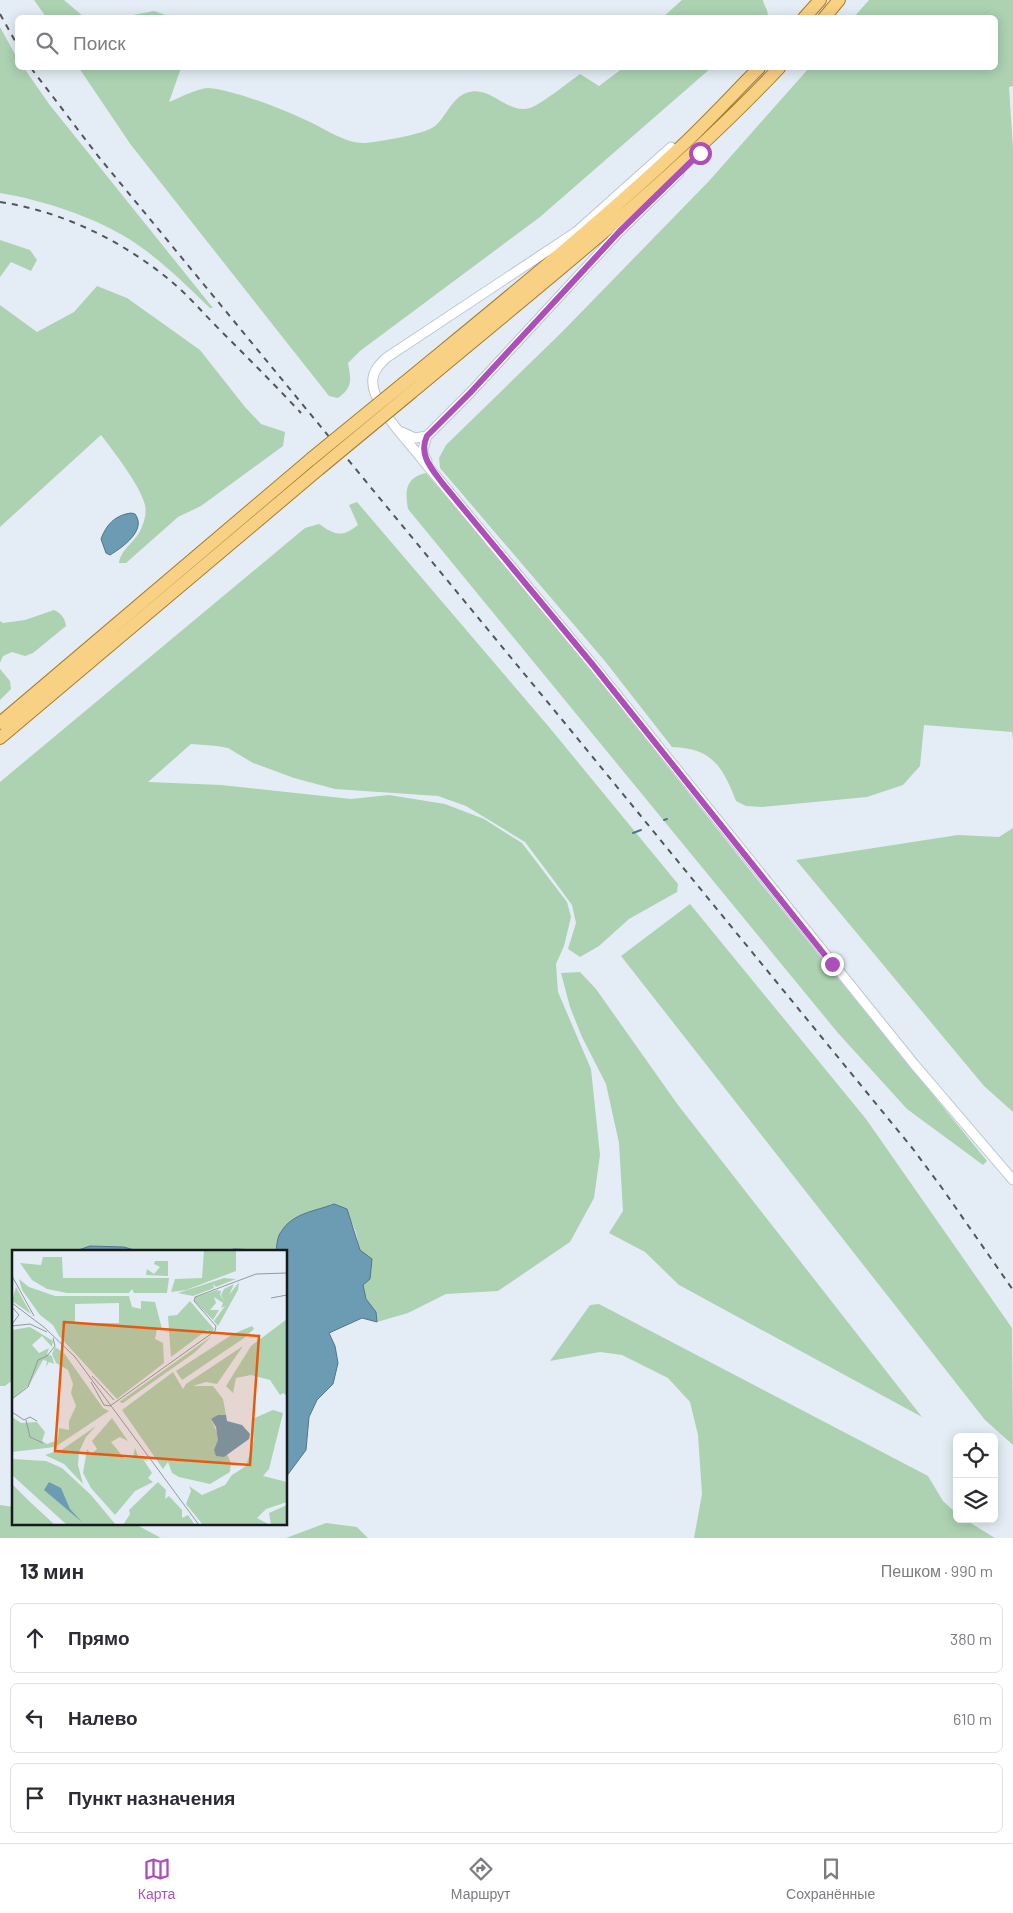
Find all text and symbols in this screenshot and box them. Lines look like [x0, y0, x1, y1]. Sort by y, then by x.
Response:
search box [15, 15, 998, 70]
icon: search [33, 29, 61, 57]
text: Поиск [73, 31, 126, 54]
route start [689, 142, 712, 165]
route end [821, 953, 844, 976]
inset map [12, 1250, 288, 1526]
map controls [953, 1433, 998, 1523]
button: locate [953, 1433, 998, 1478]
button: layers [953, 1478, 998, 1523]
text: 13 мин [20, 1558, 84, 1583]
text: Пешком · 990 m [881, 1561, 993, 1580]
icon: ahead [21, 1624, 49, 1652]
text: Прямо [68, 1626, 130, 1649]
text: 380 m [950, 1629, 992, 1648]
icon: left [21, 1704, 49, 1732]
text: Налево [68, 1706, 138, 1729]
text: 610 m [953, 1709, 992, 1728]
icon: arrive [21, 1784, 49, 1812]
text: Пункт назначения [68, 1786, 235, 1809]
tab: Карта [138, 1855, 175, 1902]
tab: Маршрут [451, 1855, 510, 1902]
tab: Сохранённые [786, 1855, 875, 1902]

